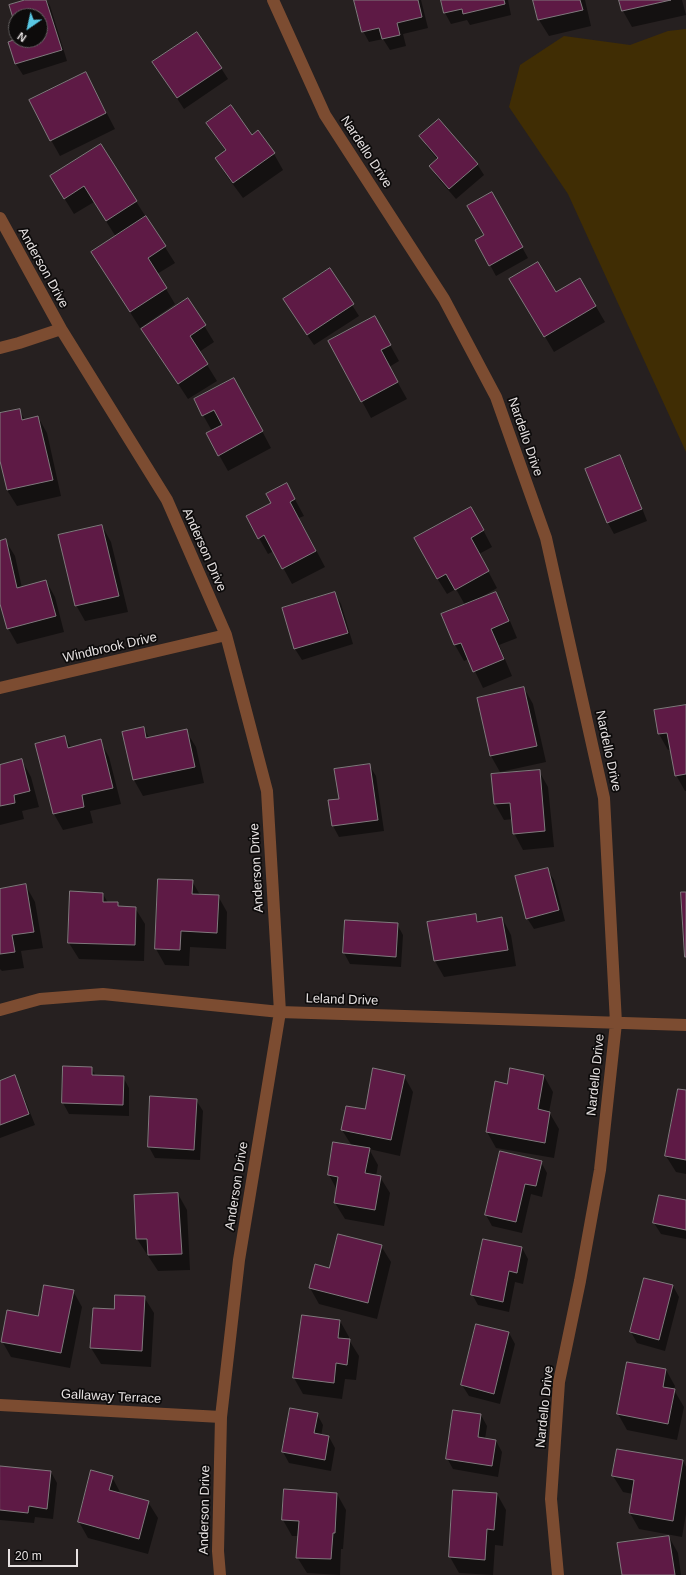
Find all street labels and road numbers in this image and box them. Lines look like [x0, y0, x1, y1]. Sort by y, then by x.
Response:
street label: Nardello Drive [337, 113, 395, 191]
street label: Anderson Drive [14, 225, 72, 311]
street label: Nardello Drive [504, 396, 546, 478]
street label: Anderson Drive [179, 506, 229, 594]
street label: Windbrook Drive [61, 630, 159, 666]
street label: Nardello Drive [592, 709, 624, 793]
street label: Anderson Drive [247, 823, 267, 913]
street label: Leland Drive [305, 991, 379, 1009]
street label: Nardello Drive [584, 1033, 608, 1117]
street label: Anderson Drive [222, 1141, 252, 1231]
street label: Nardello Drive [533, 1365, 557, 1449]
street label: Gallaway Terrace [60, 1387, 162, 1407]
street label: Anderson Drive [196, 1465, 214, 1555]

